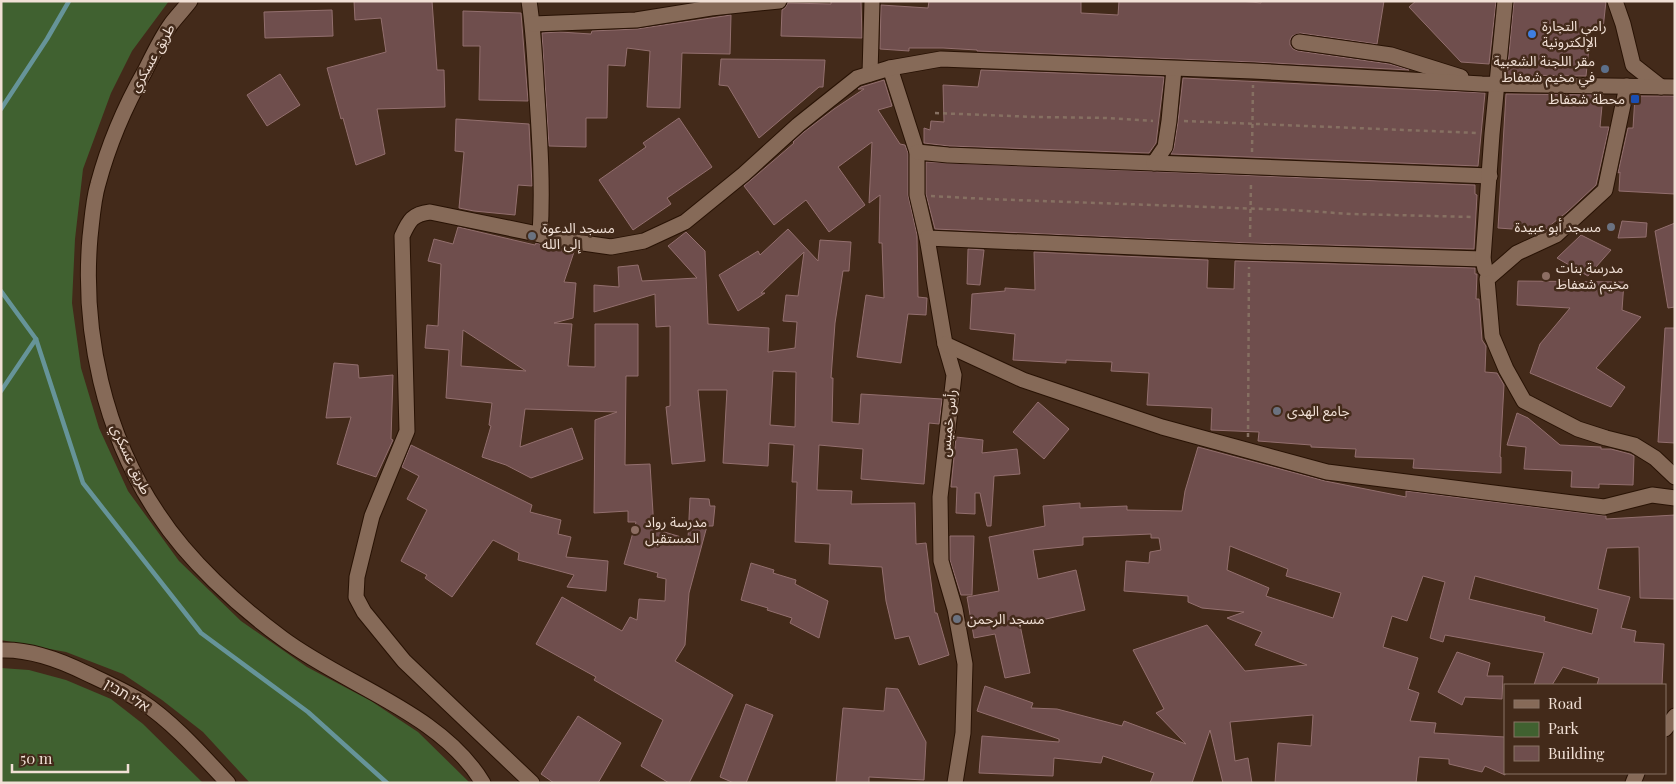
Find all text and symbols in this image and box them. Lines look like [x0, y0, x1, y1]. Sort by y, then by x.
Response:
place label: رامي التجارة الإلكترونية [1542, 16, 1607, 52]
street label: طريق عسكري [124, 20, 181, 96]
marker: رامي التجارة الإلكترونية [1526, 28, 1538, 40]
place label: مقر اللجنة الشعبية في مخيم شعفاط [1494, 51, 1595, 88]
marker: مقر اللجنة الشعبية في مخيم شعفاط [1599, 63, 1611, 75]
place label: محطة شعفاط [1548, 89, 1625, 108]
marker: محطة شعفاط [1629, 93, 1641, 105]
place label: مسجد أبو عبيدة [1515, 217, 1601, 236]
place label: مسجد الدعوة إلى الله [542, 218, 615, 254]
marker: مسجد أبو عبيدة [1605, 221, 1617, 233]
marker: مسجد الدعوة إلى الله [526, 230, 538, 242]
place label: مدرسة بنات مخيم شعفاط [1556, 258, 1629, 295]
marker: مدرسة بنات مخيم شعفاط [1540, 270, 1552, 282]
street label: رأس خميس [935, 388, 960, 458]
place label: جامع الهدى [1287, 401, 1350, 422]
marker: جامع الهدى [1271, 405, 1283, 417]
street label: طريق عسكري [105, 420, 156, 498]
place label: مدرسة رواد المستقبل [645, 512, 707, 547]
marker: مدرسة رواد المستقبل [629, 524, 641, 536]
place label: مسجد الرحمن [967, 609, 1045, 628]
marker: مسجد الرحمن [951, 613, 963, 625]
street label: אלי תבין [101, 674, 154, 716]
legend [1504, 684, 1666, 774]
text: Road [1548, 693, 1582, 713]
text: Park [1548, 718, 1580, 738]
scale bar [12, 742, 129, 774]
text: Building [1548, 743, 1605, 763]
text: 50 m [20, 748, 53, 768]

